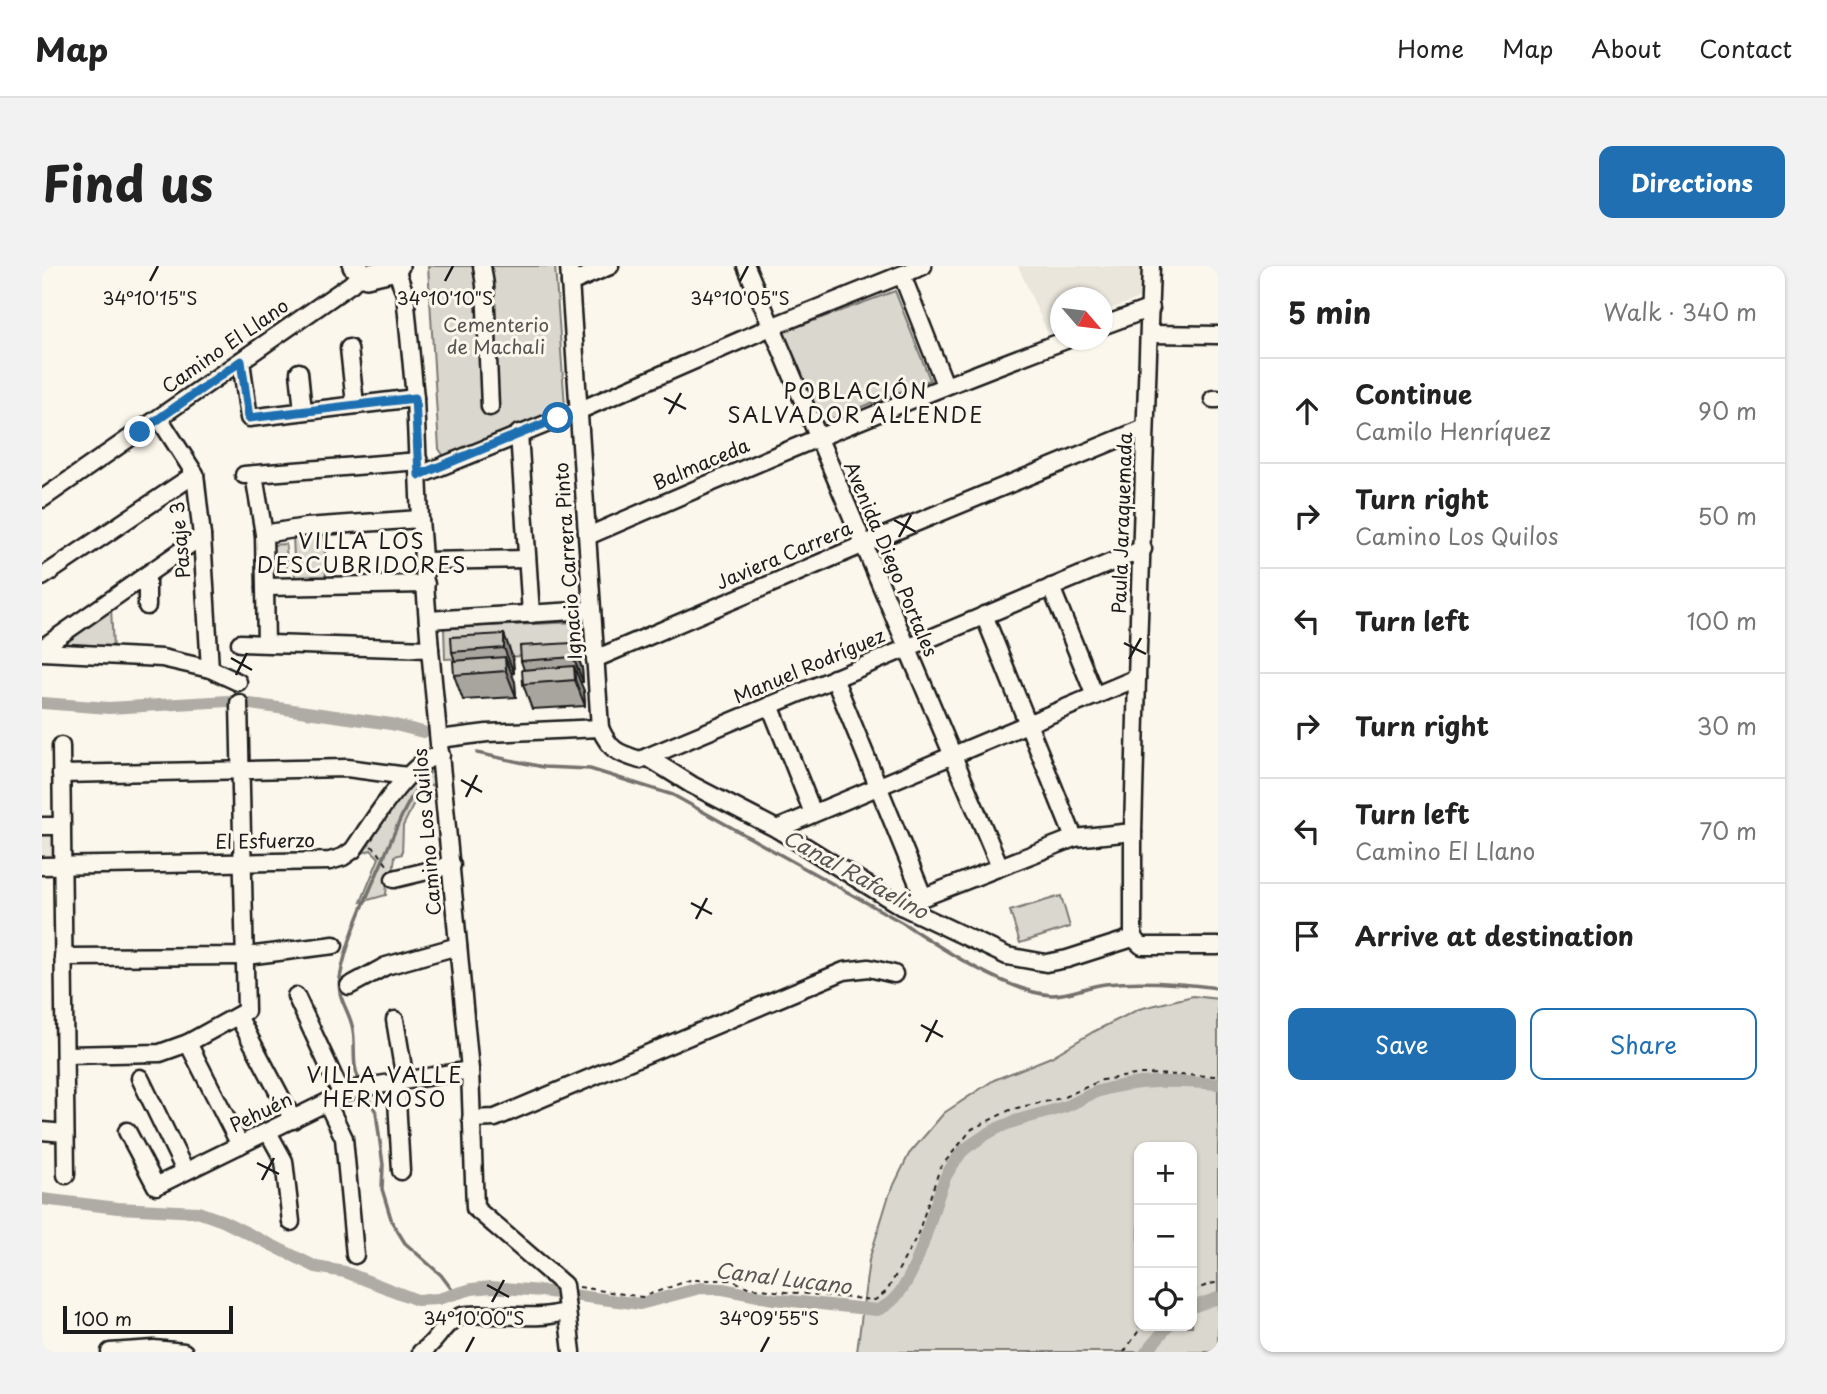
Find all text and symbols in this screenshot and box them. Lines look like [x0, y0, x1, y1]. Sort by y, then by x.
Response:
text: Map [35, 23, 108, 73]
text: Home [1397, 30, 1464, 66]
text: Map [1502, 30, 1553, 66]
text: About [1591, 30, 1661, 66]
text: Contact [1699, 30, 1792, 66]
text: Find us [42, 145, 213, 219]
button: Directions [1599, 146, 1785, 218]
text: 34°10'15"S [103, 284, 197, 311]
text: 34°10'10"S [397, 284, 493, 311]
text: 34°10'05"S [690, 284, 790, 311]
north arrow [1050, 287, 1113, 350]
text: 5 min [1288, 289, 1371, 334]
street label: Camino El Llano [155, 291, 293, 399]
text: Walk · 340 m [1604, 294, 1757, 329]
park label: Cementerio de Machali [443, 310, 549, 360]
district label: POBLACIÓN SALVADOR ALLENDE [728, 374, 984, 430]
text: Continue [1355, 374, 1472, 413]
icon: ahead [1288, 392, 1326, 430]
text: 90 m [1698, 393, 1757, 428]
route start [542, 402, 573, 433]
text: Camilo Henríquez [1355, 413, 1551, 448]
route end [124, 416, 155, 447]
street label: Balmaceda [648, 430, 754, 496]
street label: Paula Jaraquemada [1104, 432, 1138, 614]
street label: Avenida Diego Portales [838, 457, 946, 661]
street label: Ignacio Carrera Pinto [546, 461, 588, 661]
text: Turn right [1355, 479, 1489, 518]
icon: right [1288, 497, 1326, 535]
text: 50 m [1697, 498, 1757, 533]
street label: Pasaje 3 [162, 500, 196, 580]
street label: Javiera Carrera [711, 513, 856, 595]
text: Camino Los Quilos [1355, 518, 1558, 553]
district label: VILLA LOS DESCUBRIDORES [257, 524, 467, 580]
text: Turn left [1355, 601, 1470, 640]
icon: left [1288, 602, 1326, 640]
text: 100 m [1687, 603, 1757, 638]
street label: Manuel Rodríguez [729, 621, 889, 710]
text: Turn right [1355, 706, 1489, 745]
icon: right [1288, 707, 1326, 745]
text: 30 m [1696, 708, 1757, 743]
street label: Camino Los Quilos [405, 747, 447, 917]
text: Turn left [1355, 794, 1470, 833]
icon: left [1288, 812, 1326, 850]
text: 70 m [1699, 813, 1757, 848]
water label: Canal Rafaelino [778, 820, 935, 927]
street label: El Esfuerzo [215, 825, 315, 855]
text: Camino El Llano [1355, 833, 1535, 868]
text: Arrive at destination [1355, 916, 1634, 955]
icon: arrive [1288, 917, 1326, 955]
button: Save [1288, 1008, 1516, 1080]
button: Share [1530, 1008, 1757, 1080]
district label: VILLA VALLE HERMOSO [307, 1058, 463, 1114]
street label: Pehuén [225, 1084, 297, 1138]
map controls [1134, 1142, 1197, 1331]
button: + [1134, 1142, 1197, 1205]
button: − [1134, 1205, 1197, 1268]
water label: Canal Lucano [713, 1253, 855, 1301]
button: locate [1134, 1268, 1197, 1331]
scale bar [63, 1303, 233, 1335]
text: 100 m [74, 1304, 132, 1332]
text: 34°10'00"S [423, 1304, 525, 1331]
text: 34°09'55"S [719, 1304, 819, 1331]

